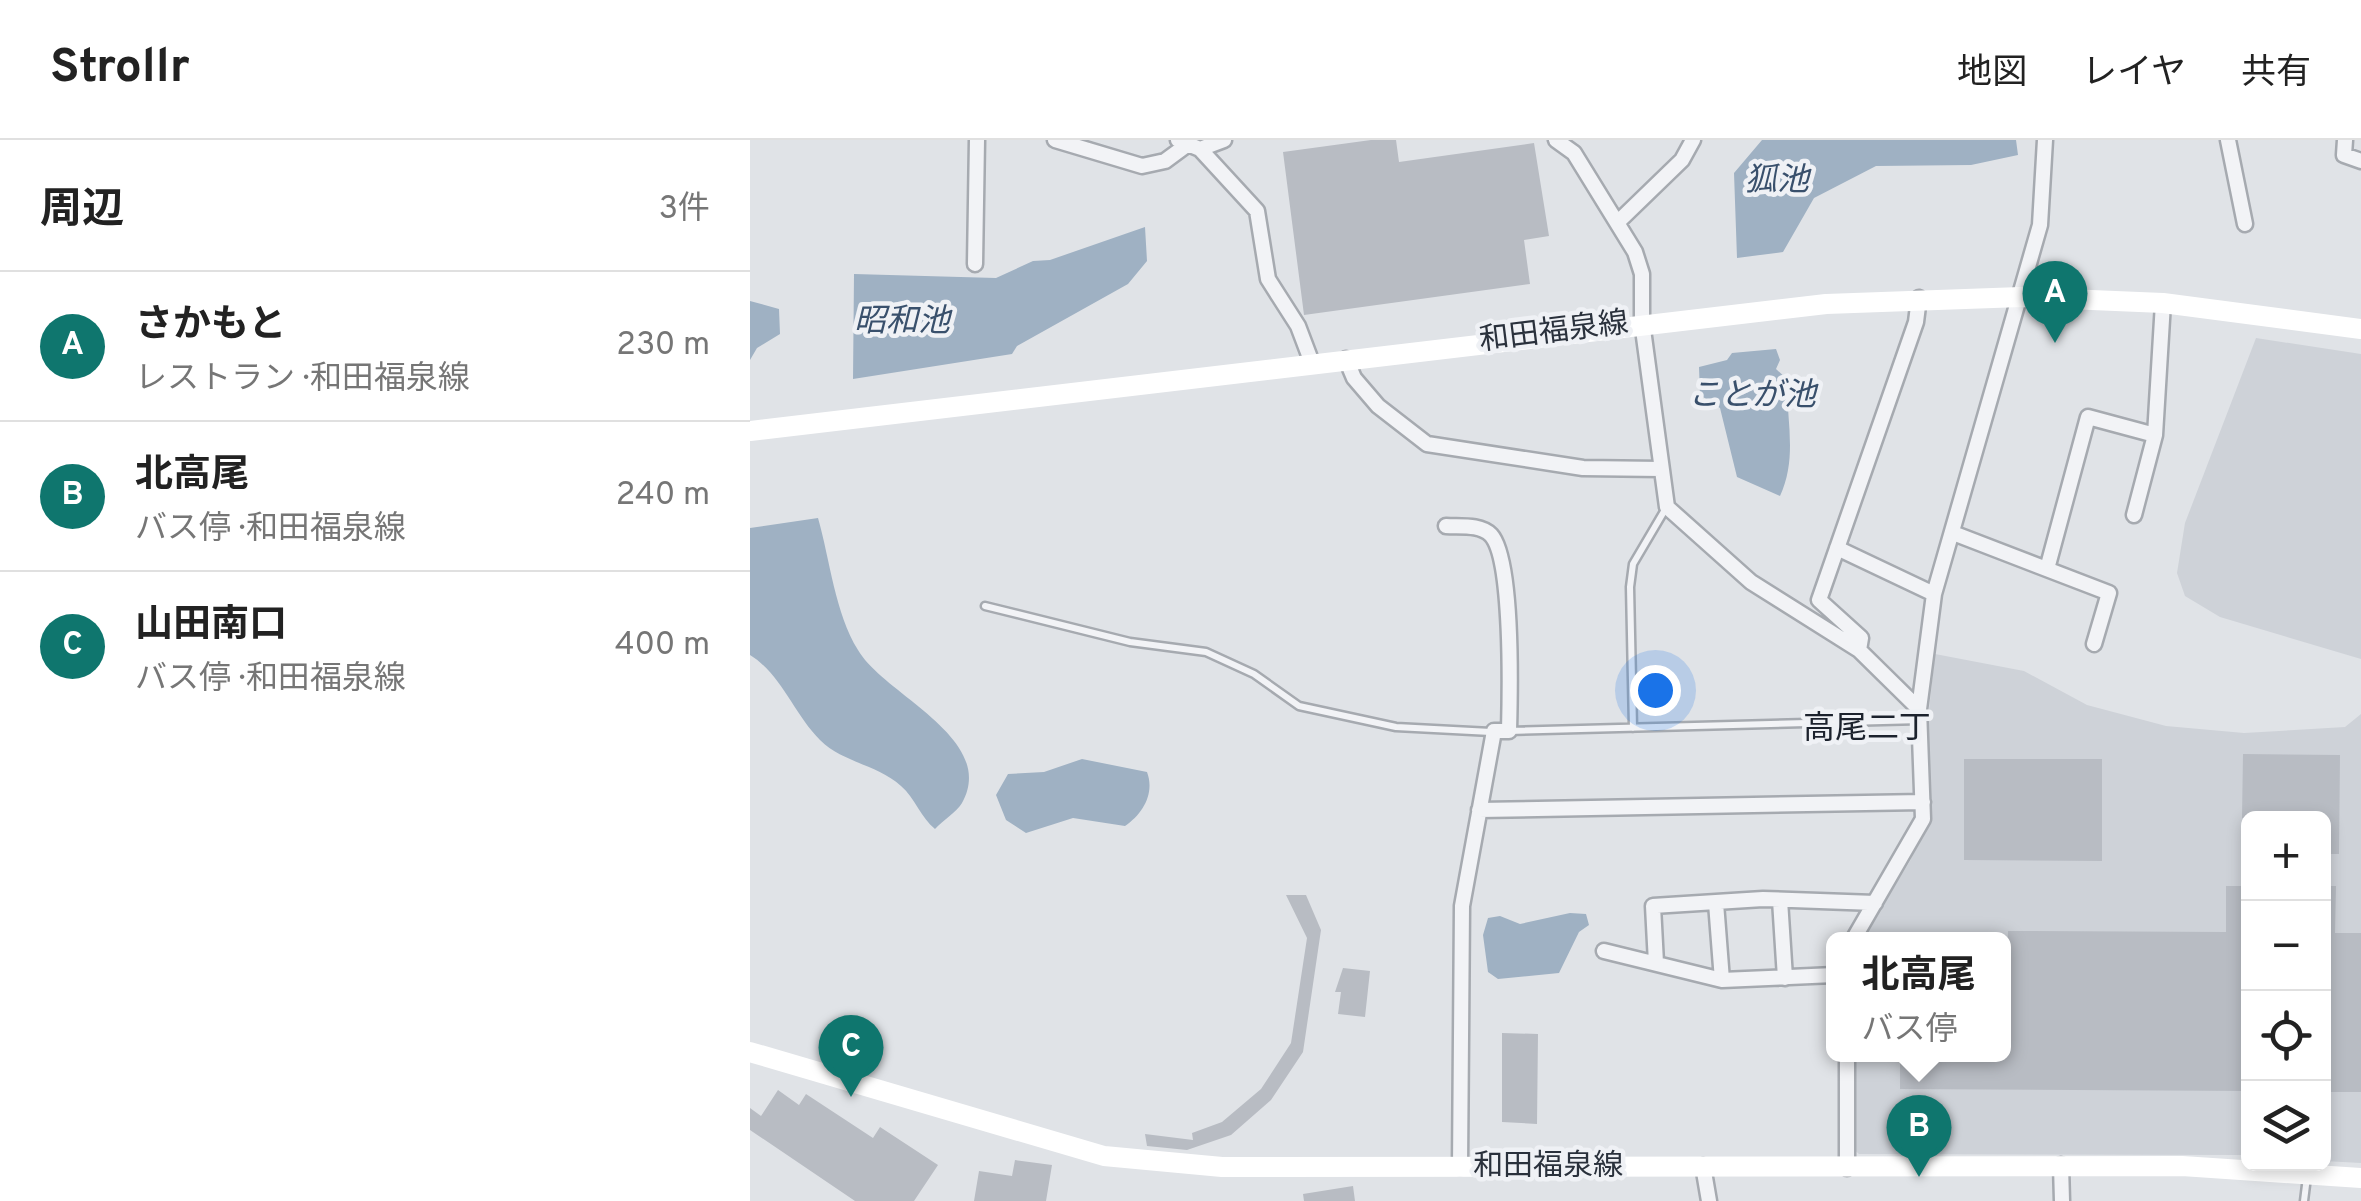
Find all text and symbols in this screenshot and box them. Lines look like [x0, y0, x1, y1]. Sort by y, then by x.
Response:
text: Strollr [50, 39, 190, 99]
text: 地図 [1957, 52, 2027, 96]
text: レイヤ [2082, 52, 2186, 96]
text: 共有 [2241, 52, 2311, 96]
water label: 狐池 [1745, 162, 1812, 202]
text: 周辺 [40, 185, 124, 238]
text: 3件 [659, 190, 710, 230]
pin: A [2022, 260, 2088, 343]
text: さかもと [135, 302, 286, 351]
water label: 昭和池 [854, 303, 953, 343]
street label: 和田福泉線 [1477, 305, 1631, 361]
text: A [61, 326, 84, 366]
text: 230 m [616, 326, 710, 366]
text: レストラン · 和田福泉線 [135, 360, 470, 400]
water label: ことが池 [1688, 377, 1819, 417]
text: 北高尾 [135, 452, 249, 501]
text: B [61, 476, 84, 516]
text: 240 m [616, 476, 710, 516]
text: バス停 · 和田福泉線 [135, 510, 406, 550]
text: 山田南口 [135, 602, 287, 651]
text: C [62, 626, 83, 666]
text: 400 m [615, 626, 710, 666]
text: バス停 · 和田福泉線 [135, 660, 406, 700]
your location [1630, 665, 1681, 716]
district label: 高尾二丁 [1803, 710, 1931, 750]
map controls [2241, 811, 2331, 1171]
button: + [2241, 811, 2331, 901]
button: − [2241, 901, 2331, 991]
popup [1826, 932, 2011, 1062]
text: 北高尾 [1861, 953, 1976, 1002]
button: locate [2241, 991, 2331, 1081]
text: バス停 [1861, 1011, 1958, 1051]
pin: C [818, 1014, 884, 1097]
button: layers [2241, 1081, 2331, 1171]
pin: B [1886, 1094, 1952, 1177]
street label: 和田福泉線 [1473, 1149, 1623, 1186]

